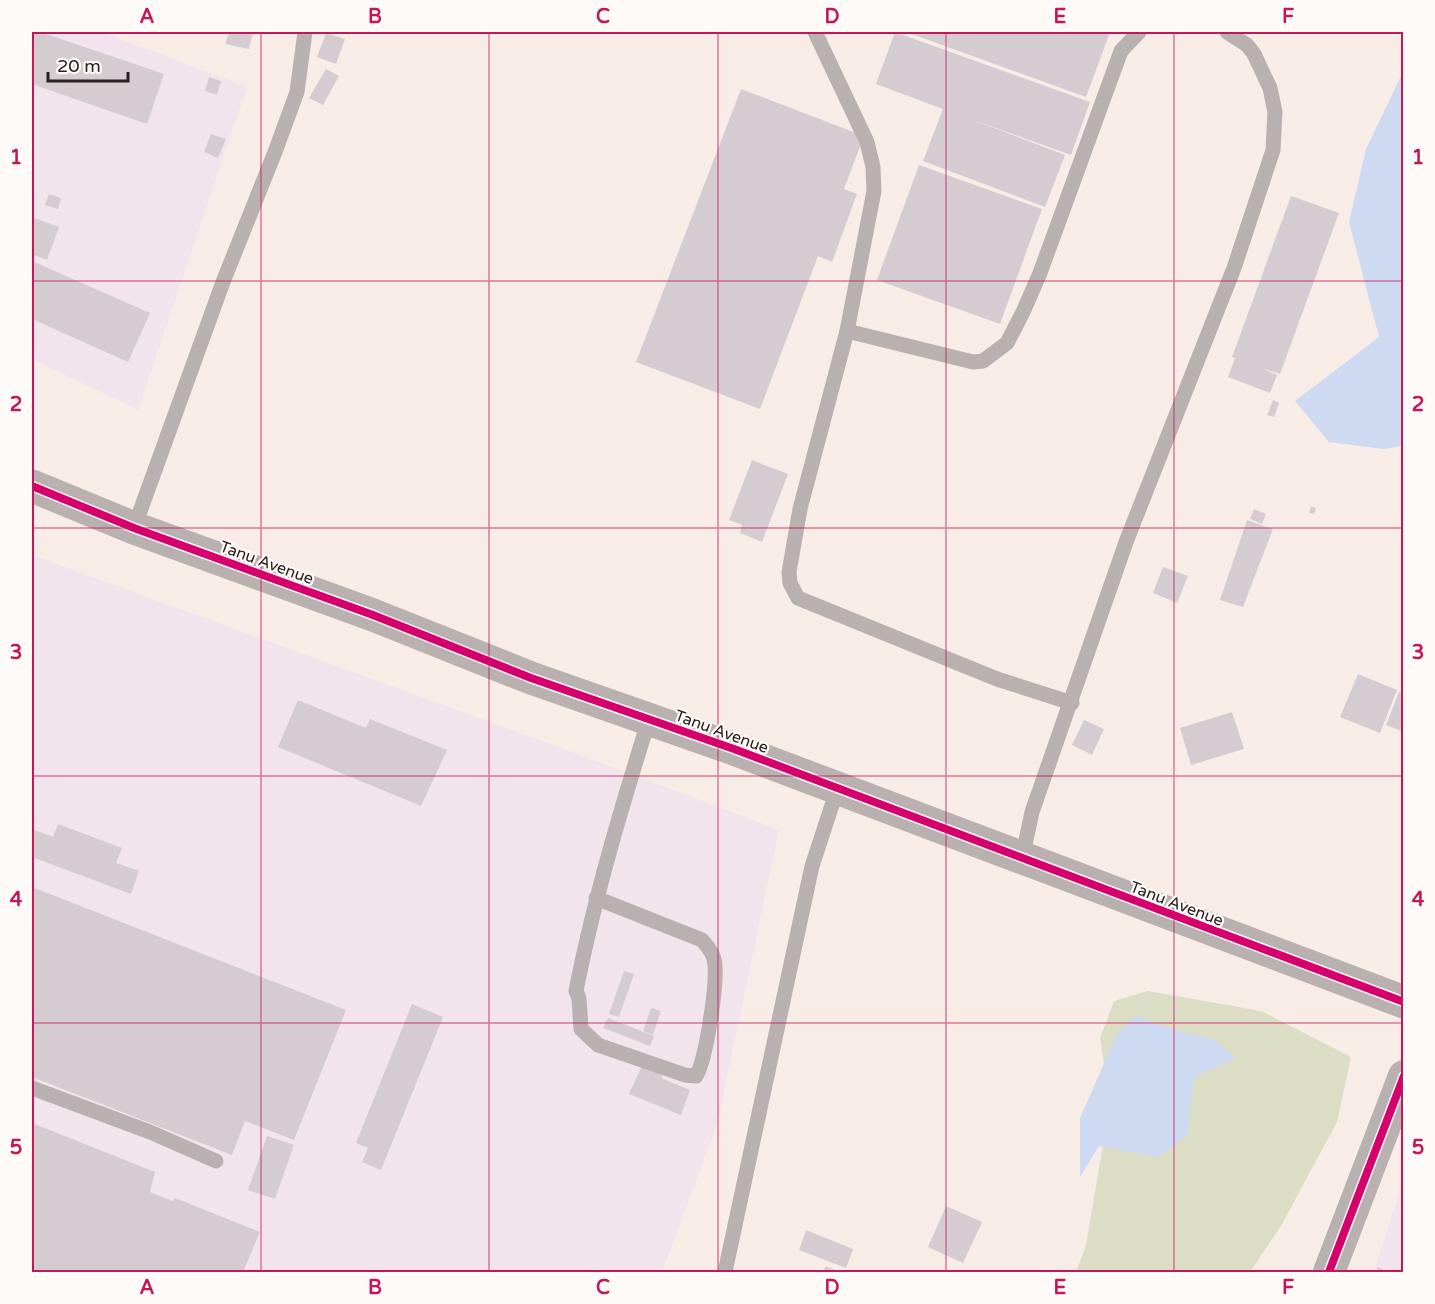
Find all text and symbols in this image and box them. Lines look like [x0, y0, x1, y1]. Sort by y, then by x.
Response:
text: A [140, 5, 155, 29]
text: B [368, 5, 382, 29]
text: C [596, 5, 610, 29]
text: D [824, 5, 840, 29]
text: E [1054, 5, 1067, 29]
text: F [1282, 5, 1294, 29]
scale bar [48, 45, 128, 83]
text: 20 m [57, 55, 101, 77]
text: 1 [10, 146, 22, 170]
text: 1 [1412, 146, 1424, 170]
text: 2 [10, 393, 22, 417]
text: 2 [1412, 393, 1424, 417]
street label: Tanu Avenue [217, 537, 316, 589]
text: 3 [10, 641, 22, 665]
text: 3 [1412, 641, 1424, 665]
street label: Tanu Avenue [672, 706, 771, 758]
street label: Tanu Avenue [1127, 877, 1226, 931]
text: 4 [10, 888, 23, 912]
text: 4 [1412, 888, 1425, 912]
text: 5 [10, 1136, 22, 1160]
text: 5 [1412, 1136, 1424, 1160]
text: A [140, 1276, 155, 1300]
text: B [368, 1276, 382, 1300]
text: C [596, 1276, 610, 1300]
text: D [824, 1276, 840, 1300]
text: E [1054, 1276, 1067, 1300]
text: F [1282, 1276, 1294, 1300]

